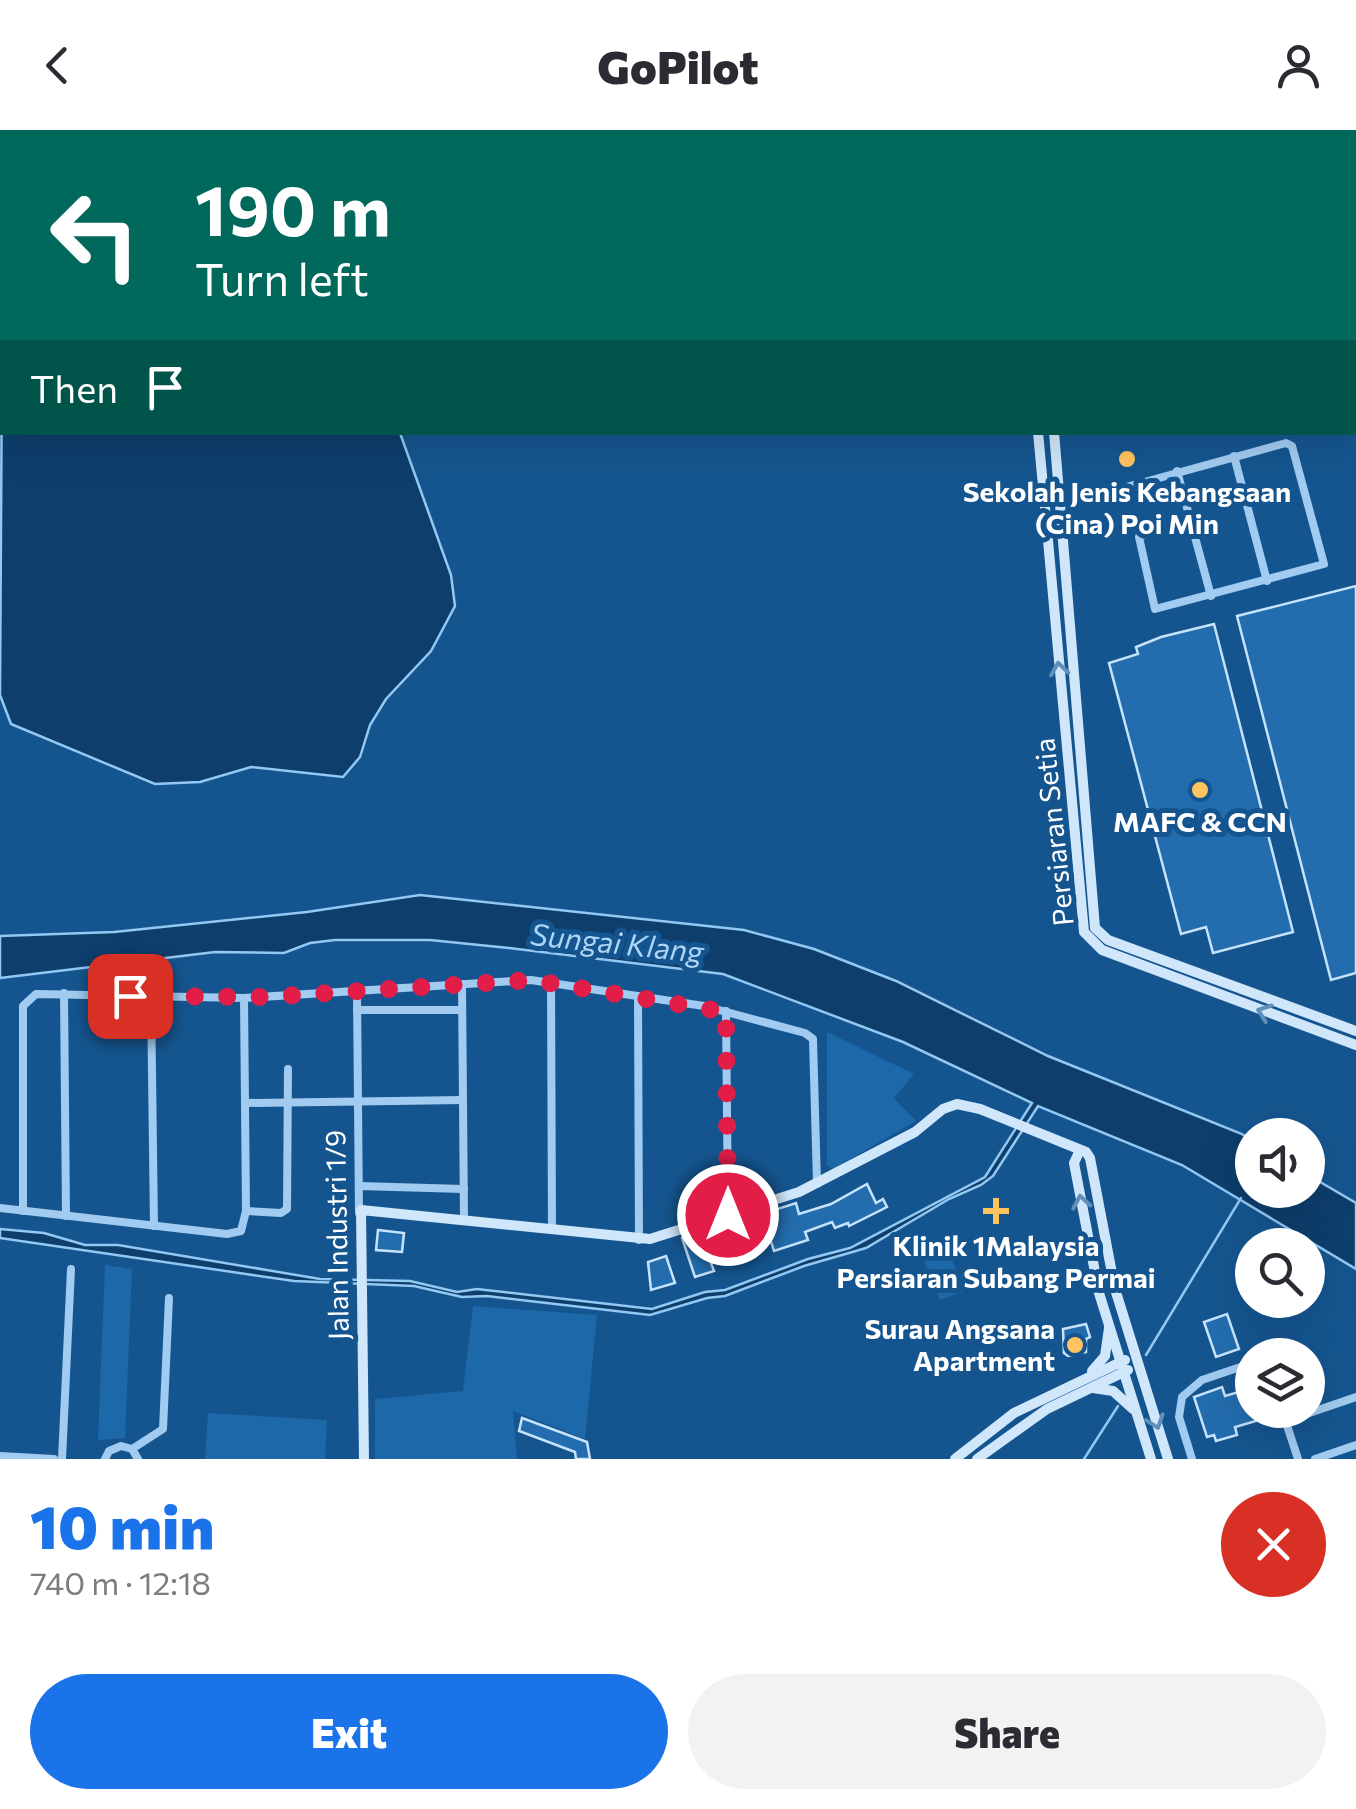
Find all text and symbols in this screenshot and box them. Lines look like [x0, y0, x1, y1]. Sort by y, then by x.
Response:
icon: back [30, 38, 85, 93]
text: GoPilot [597, 38, 759, 93]
icon: person [1271, 38, 1326, 93]
text: 190 m [195, 165, 391, 250]
icon: left [30, 170, 160, 300]
text: Turn left [195, 250, 369, 305]
icon: arrive [138, 360, 193, 415]
text: Then [30, 364, 118, 411]
marker: Sekolah Jenis Kebangsaan (Cina) Poi Min [1116, 448, 1138, 470]
place label: Sekolah Jenis Kebangsaan (Cina) Poi Min [963, 474, 1291, 540]
one-way arrow [1049, 660, 1070, 676]
street label: Persiaran Setia [1026, 737, 1080, 928]
marker: MAFC & CCN [1189, 779, 1211, 801]
place label: MAFC & CCN [1113, 804, 1287, 838]
water label: Sungai Klang [529, 914, 707, 969]
pin [88, 954, 173, 1039]
icon: arrive [103, 969, 158, 1024]
one-way arrow [1257, 1003, 1274, 1024]
map controls [1235, 1118, 1325, 1428]
button: sound [1235, 1118, 1325, 1208]
street label: Jalan Industri 1/9 [317, 1130, 355, 1340]
position arrow [676, 1163, 780, 1267]
one-way arrow [1071, 1194, 1092, 1210]
marker: Klinik 1Malaysia Persiaran Subang Permai [983, 1198, 1009, 1224]
place label: Klinik 1Malaysia Persiaran Subang Permai [837, 1228, 1155, 1294]
button: search [1235, 1228, 1325, 1318]
place label: Surau Angsana Apartment [864, 1311, 1055, 1377]
marker: Surau Angsana Apartment [1064, 1334, 1086, 1356]
button: layers [1235, 1338, 1325, 1428]
one-way arrow [1144, 1413, 1165, 1430]
text: 10 min [30, 1488, 214, 1561]
button: close [1221, 1492, 1326, 1597]
text: 740 m · 12:18 [30, 1562, 211, 1602]
button: Exit [30, 1674, 668, 1789]
button: Share [688, 1674, 1326, 1789]

